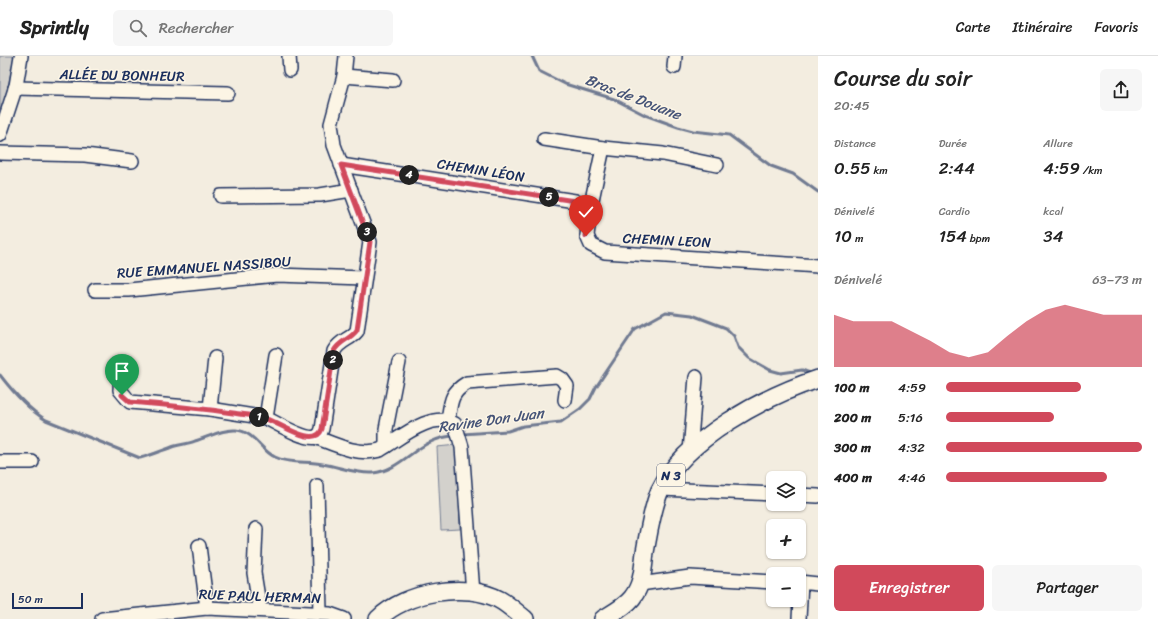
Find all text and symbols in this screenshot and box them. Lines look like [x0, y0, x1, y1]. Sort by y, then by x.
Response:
search box [113, 10, 393, 46]
text: Sprintly [20, 11, 89, 44]
text: Rechercher [159, 15, 234, 41]
text: Carte [956, 15, 991, 40]
text: Itinéraire [1013, 15, 1072, 40]
text: Favoris [1094, 15, 1138, 40]
icon: search [127, 17, 149, 39]
text: Course du soir [834, 59, 972, 98]
street label: ALLÉE DU BONHEUR [58, 62, 185, 89]
water label: Bras de Douane [581, 67, 686, 128]
button: share [1100, 69, 1142, 111]
text: 20:45 [834, 94, 870, 117]
text: Distance [834, 134, 876, 153]
text: Durée [939, 134, 967, 153]
text: Allure [1043, 134, 1073, 153]
street label: CHEMIN LÉON [435, 151, 527, 190]
text: 0.55 [834, 153, 871, 183]
text: 2:44 [939, 153, 975, 183]
text: 4:59 [1043, 153, 1080, 183]
text: km [871, 161, 888, 180]
text: /km [1080, 161, 1103, 180]
pin: 4 [399, 165, 419, 185]
text: 4 [406, 165, 412, 184]
pin: 5 [539, 187, 559, 207]
text: 5 [546, 187, 552, 206]
pin [569, 195, 603, 236]
icon: check [575, 201, 597, 223]
text: Dénivelé [834, 202, 875, 221]
text: Cardio [939, 202, 970, 221]
text: kcal [1043, 202, 1063, 221]
text: 10 [834, 221, 852, 251]
text: 154 [939, 221, 967, 251]
text: 34 [1043, 221, 1063, 251]
pin: 3 [357, 222, 377, 242]
text: 3 [364, 222, 370, 241]
street label: CHEMIN LEON [622, 226, 712, 255]
text: m [852, 229, 863, 248]
text: bpm [967, 229, 990, 248]
street label: RUE EMMANUEL NASSIBOU [116, 249, 293, 286]
text: Dénivelé [834, 268, 882, 291]
text: 63–73 m [1092, 268, 1142, 291]
pin: 2 [323, 350, 343, 370]
text: 2 [330, 350, 336, 369]
pin [105, 354, 139, 395]
icon: arrive [111, 360, 133, 382]
text: 100 m [834, 376, 869, 399]
text: 4:59 [898, 376, 926, 399]
water label: Ravine Don Juan [437, 399, 547, 440]
text: 200 m [834, 406, 871, 429]
text: 5:16 [898, 406, 923, 429]
pin: 1 [249, 407, 269, 427]
text: 1 [257, 407, 261, 426]
text: 300 m [834, 436, 871, 459]
text: 4:32 [898, 436, 925, 459]
road number: N 3 [657, 464, 685, 486]
text: 400 m [834, 466, 872, 489]
text: 4:46 [898, 466, 926, 489]
map controls [766, 471, 806, 607]
button: layers [766, 471, 806, 511]
button: + [766, 519, 806, 559]
button: Enregistrer [834, 565, 984, 611]
button: Partager [992, 565, 1142, 611]
button: − [766, 567, 806, 607]
street label: RUE PAUL HERMAN [198, 582, 322, 611]
text: 50 m [18, 590, 43, 609]
scale bar [12, 591, 83, 610]

